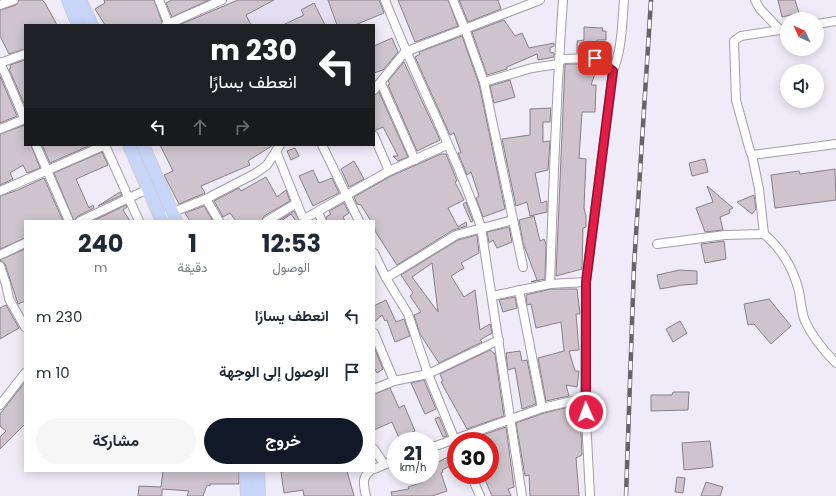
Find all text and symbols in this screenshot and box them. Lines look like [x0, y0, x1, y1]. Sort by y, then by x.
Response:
north arrow [780, 12, 824, 56]
map controls [780, 12, 824, 108]
text: 230 m [210, 31, 297, 70]
icon: left [311, 40, 363, 92]
pin [578, 41, 612, 75]
icon: arrive [584, 47, 606, 69]
button: sound [780, 64, 824, 108]
text: انعطف يسارًا [209, 69, 297, 94]
icon: left [147, 116, 169, 138]
icon: ahead [189, 116, 211, 138]
icon: right [231, 116, 253, 138]
text: 240 [78, 227, 124, 260]
text: 1 [188, 227, 197, 260]
text: 12:53 [261, 227, 321, 260]
text: m [94, 258, 107, 277]
text: دقيقة [177, 258, 208, 277]
text: الوصول [273, 258, 310, 277]
text: انعطف يسارًا [255, 305, 329, 326]
icon: left [341, 305, 363, 327]
text: 230 m [36, 306, 82, 327]
text: الوصول إلى الوجهة [219, 361, 329, 382]
icon: arrive [341, 361, 363, 383]
text: 10 m [36, 362, 70, 383]
position arrow [565, 391, 607, 433]
button: مشاركة [36, 418, 196, 464]
button: خروج [204, 418, 363, 464]
speed limit sign: 30 [447, 432, 499, 484]
text: 21 [404, 439, 422, 467]
text: km/h [400, 460, 426, 475]

